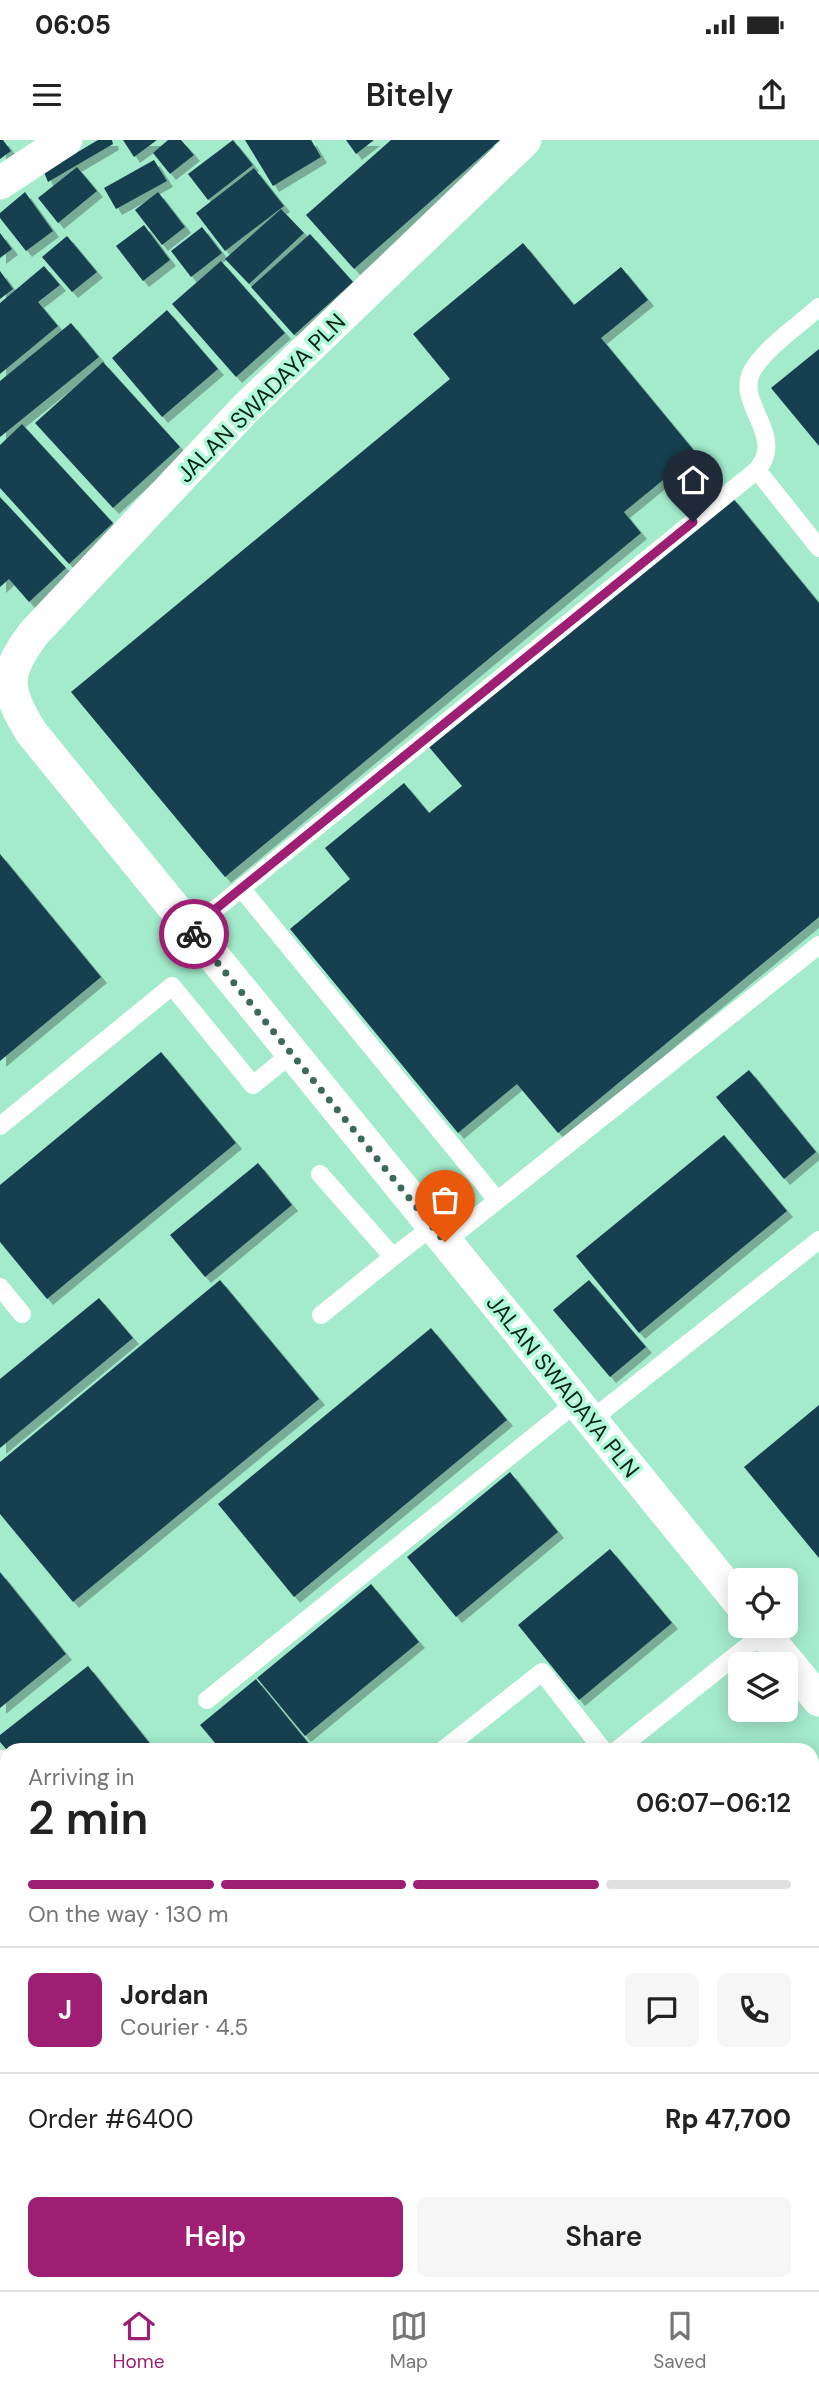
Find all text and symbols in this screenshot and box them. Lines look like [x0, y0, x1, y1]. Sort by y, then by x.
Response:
text: 06:05 [35, 8, 111, 42]
text: Bitely [366, 74, 453, 116]
icon: menu [28, 76, 66, 114]
icon: share [753, 76, 791, 114]
street label: JALAN SWADAYA PLN [170, 307, 352, 489]
pin [663, 450, 723, 522]
icon: home [674, 461, 712, 499]
courier [159, 899, 229, 969]
icon: bike [175, 915, 213, 953]
pin [415, 1170, 475, 1242]
icon: bag [426, 1181, 464, 1219]
street label: JALAN SWADAYA PLN [480, 1288, 646, 1484]
map controls [728, 1568, 798, 1722]
button: locate [728, 1568, 798, 1638]
button: layers [728, 1652, 798, 1722]
text: Arriving in [28, 1762, 134, 1792]
text: 06:07–06:12 [636, 1786, 791, 1820]
text: 2 min [28, 1788, 148, 1848]
text: On the way · 130 m [28, 1899, 229, 1929]
button: chat [625, 1973, 699, 2047]
button: phone [717, 1973, 791, 2047]
text: Jordan [120, 1978, 209, 2012]
text: J [58, 1993, 72, 2027]
text: Courier · 4.5 [120, 2012, 248, 2042]
text: Order #6400 [28, 2102, 193, 2136]
text: Rp 47,700 [665, 2102, 791, 2136]
button: Help [28, 2197, 403, 2277]
button: Share [417, 2197, 791, 2277]
tab: Home [113, 2307, 165, 2374]
tab: Map [390, 2307, 428, 2374]
tab: Saved [653, 2307, 706, 2374]

